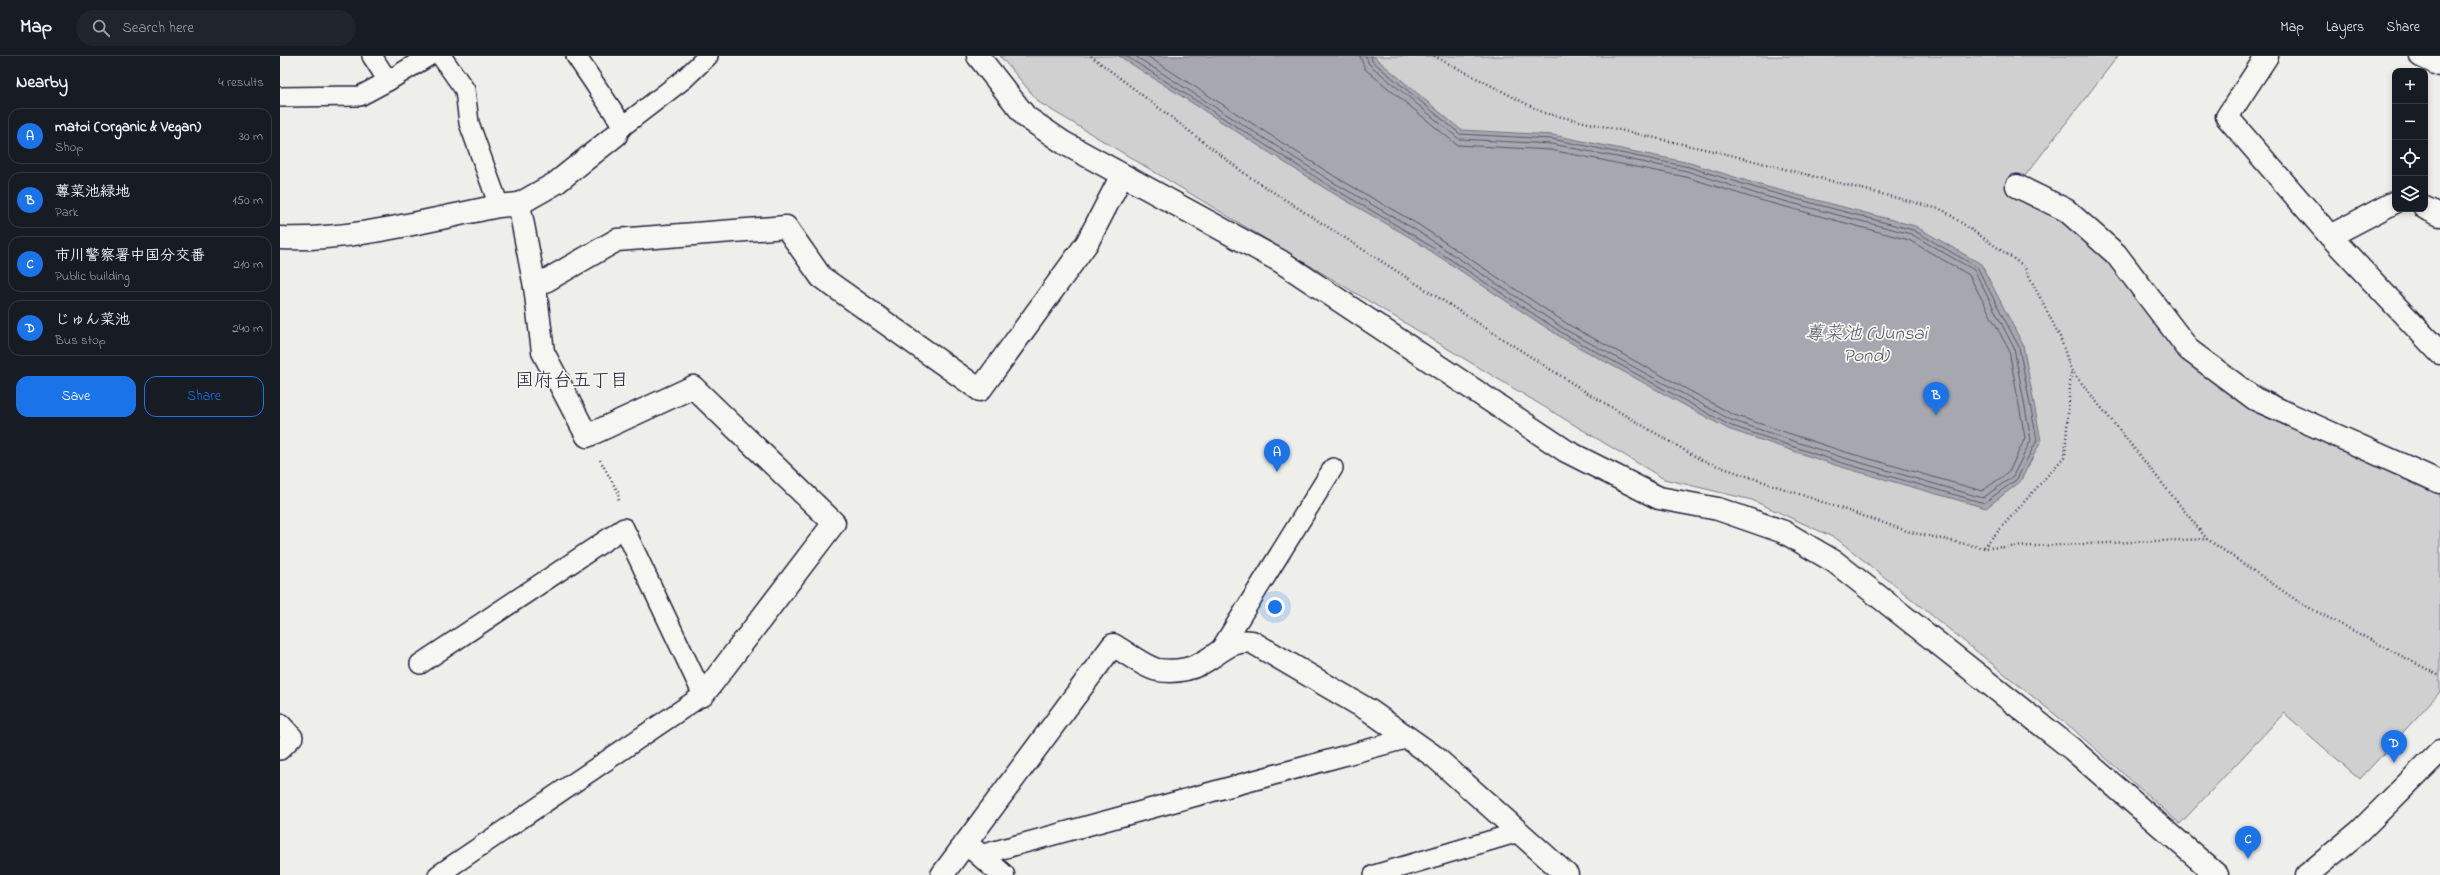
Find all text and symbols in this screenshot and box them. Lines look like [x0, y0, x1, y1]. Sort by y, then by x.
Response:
search box [76, 10, 356, 46]
text: Map [20, 14, 52, 41]
icon: search [90, 17, 112, 39]
text: Search here [122, 17, 194, 39]
text: Map [2280, 17, 2304, 38]
text: Layers [2326, 17, 2364, 38]
text: Share [2386, 17, 2420, 38]
map controls [2392, 68, 2428, 212]
button: + [2392, 68, 2428, 104]
text: Nearby [16, 70, 68, 95]
text: 4 results [218, 73, 264, 92]
button: − [2392, 104, 2428, 140]
text: matoi (Organic & Vegan) [55, 116, 201, 138]
text: A [26, 127, 34, 146]
text: 30 m [239, 127, 263, 146]
text: Shop [55, 138, 83, 157]
button: locate [2392, 140, 2428, 176]
button: layers [2392, 176, 2428, 212]
text: 蓴菜池緑地 [55, 181, 130, 203]
text: B [26, 191, 34, 210]
text: 150 m [232, 191, 263, 210]
text: Park [55, 203, 79, 222]
text: 市川警察署中国分交番 [55, 245, 205, 267]
text: C [26, 255, 34, 274]
text: 210 m [233, 255, 263, 274]
text: Public building [55, 267, 130, 286]
text: じゅん菜池 [55, 309, 130, 331]
text: D [25, 319, 35, 338]
text: 240 m [232, 319, 263, 338]
water label: 蓴菜池 (Junsai Pond) [1805, 321, 1929, 370]
text: Bus stop [55, 331, 106, 350]
district label: 国府台五丁目 [515, 368, 629, 395]
button: Save [16, 376, 136, 417]
button: Share [144, 376, 264, 417]
pin: B [1923, 382, 1949, 415]
pin: A [1264, 439, 1290, 472]
your location [1265, 597, 1285, 617]
pin: D [2381, 730, 2407, 763]
pin: C [2235, 826, 2261, 859]

